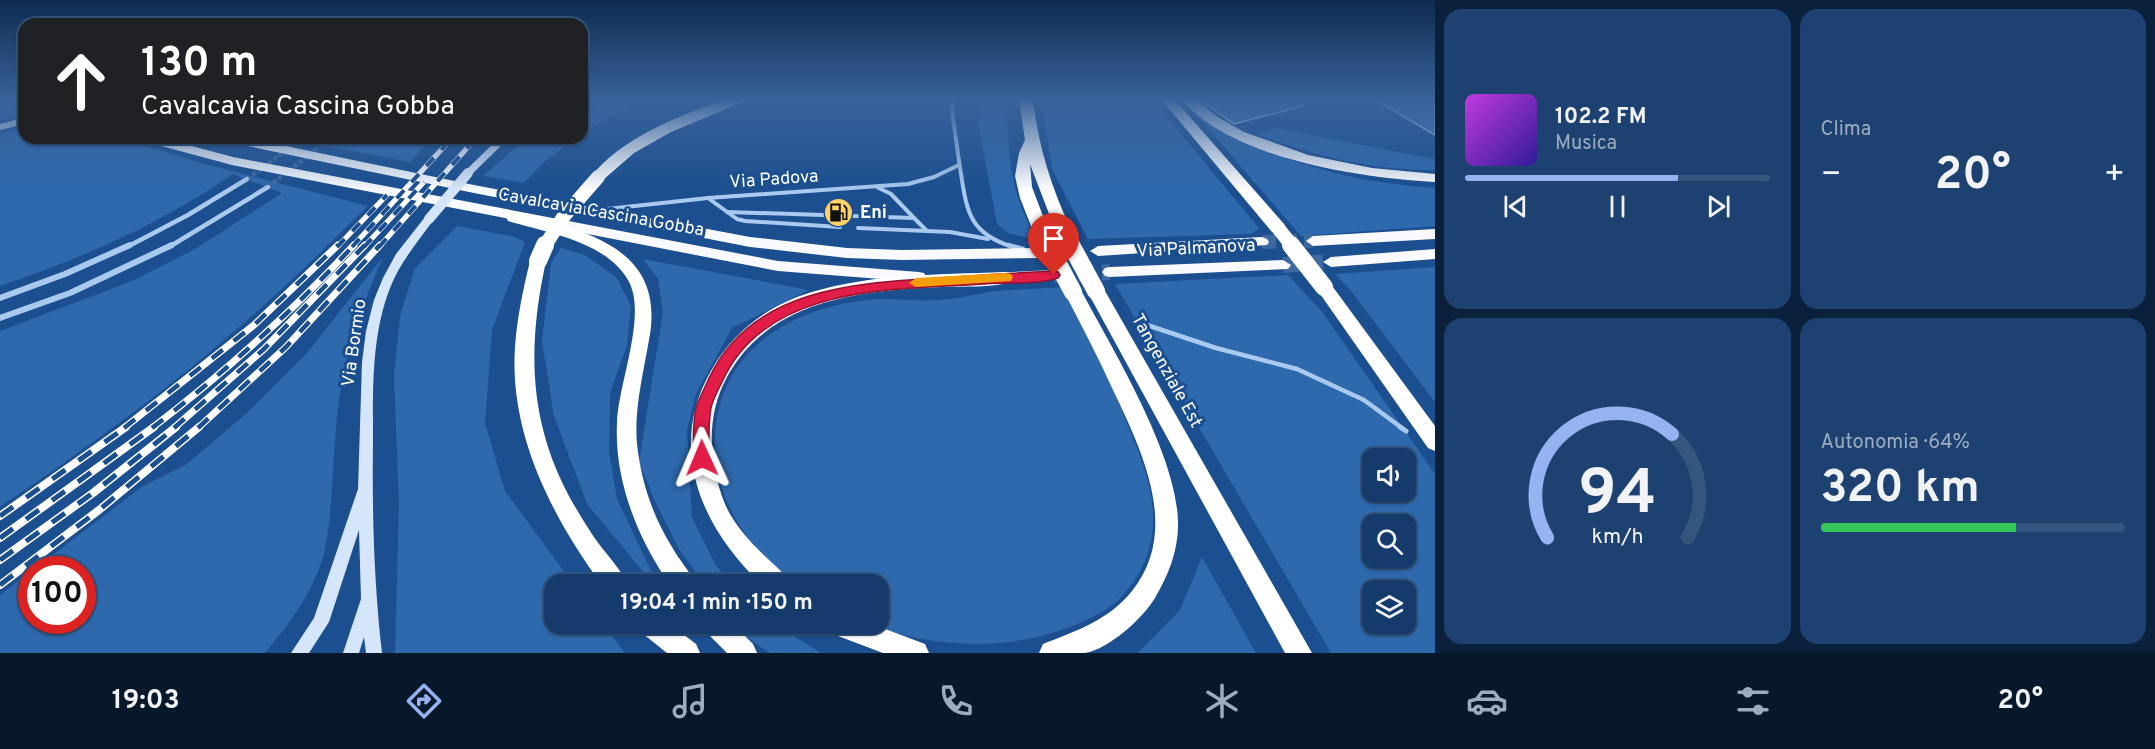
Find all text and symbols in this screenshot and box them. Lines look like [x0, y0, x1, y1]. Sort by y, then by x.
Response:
text: 130 m [141, 38, 257, 91]
icon: ahead [42, 42, 120, 120]
text: Cavalcavia Cascina Gobba [141, 90, 455, 124]
text: 102.2 FM [1555, 104, 1646, 131]
text: Clima [1821, 117, 1871, 143]
text: Musica [1555, 131, 1617, 157]
text: 20° [1935, 148, 2011, 205]
text: − [1821, 155, 1842, 197]
text: + [2104, 155, 2125, 197]
street label: Via Padova [729, 165, 819, 195]
street label: Cavalcavia Cascina Gobba [496, 184, 706, 242]
icon: previous [1499, 190, 1532, 223]
icon: pause [1601, 190, 1634, 223]
icon: next [1702, 190, 1735, 223]
fuel station icon: Eni [823, 197, 855, 229]
place label: Eni [860, 202, 887, 225]
pin [1028, 213, 1079, 275]
icon: arrive [1037, 222, 1070, 255]
street label: Via Palmanova [1136, 234, 1256, 264]
street label: Via Bormio [337, 297, 373, 389]
street label: Tangenziale Est [1125, 310, 1207, 432]
position arrow [670, 426, 734, 490]
text: Autonomia · 64% [1821, 430, 1970, 456]
map controls [1362, 448, 1416, 634]
button: sound [1362, 448, 1416, 502]
text: 94 [1578, 457, 1656, 536]
text: 320 km [1821, 461, 1980, 518]
button: search [1362, 514, 1416, 568]
text: km/h [1591, 524, 1643, 551]
speed limit sign: 100 [18, 556, 96, 634]
button: layers [1362, 580, 1416, 634]
text: 19:04 · 1 min · 150 m [620, 590, 813, 617]
icon: directions [403, 680, 445, 722]
icon: music [669, 680, 711, 722]
icon: phone [935, 680, 977, 722]
icon: climate [1201, 680, 1243, 722]
icon: car [1466, 680, 1508, 722]
icon: filters [1732, 680, 1774, 722]
text: 19:03 [112, 684, 180, 718]
text: 20° [1998, 684, 2043, 718]

